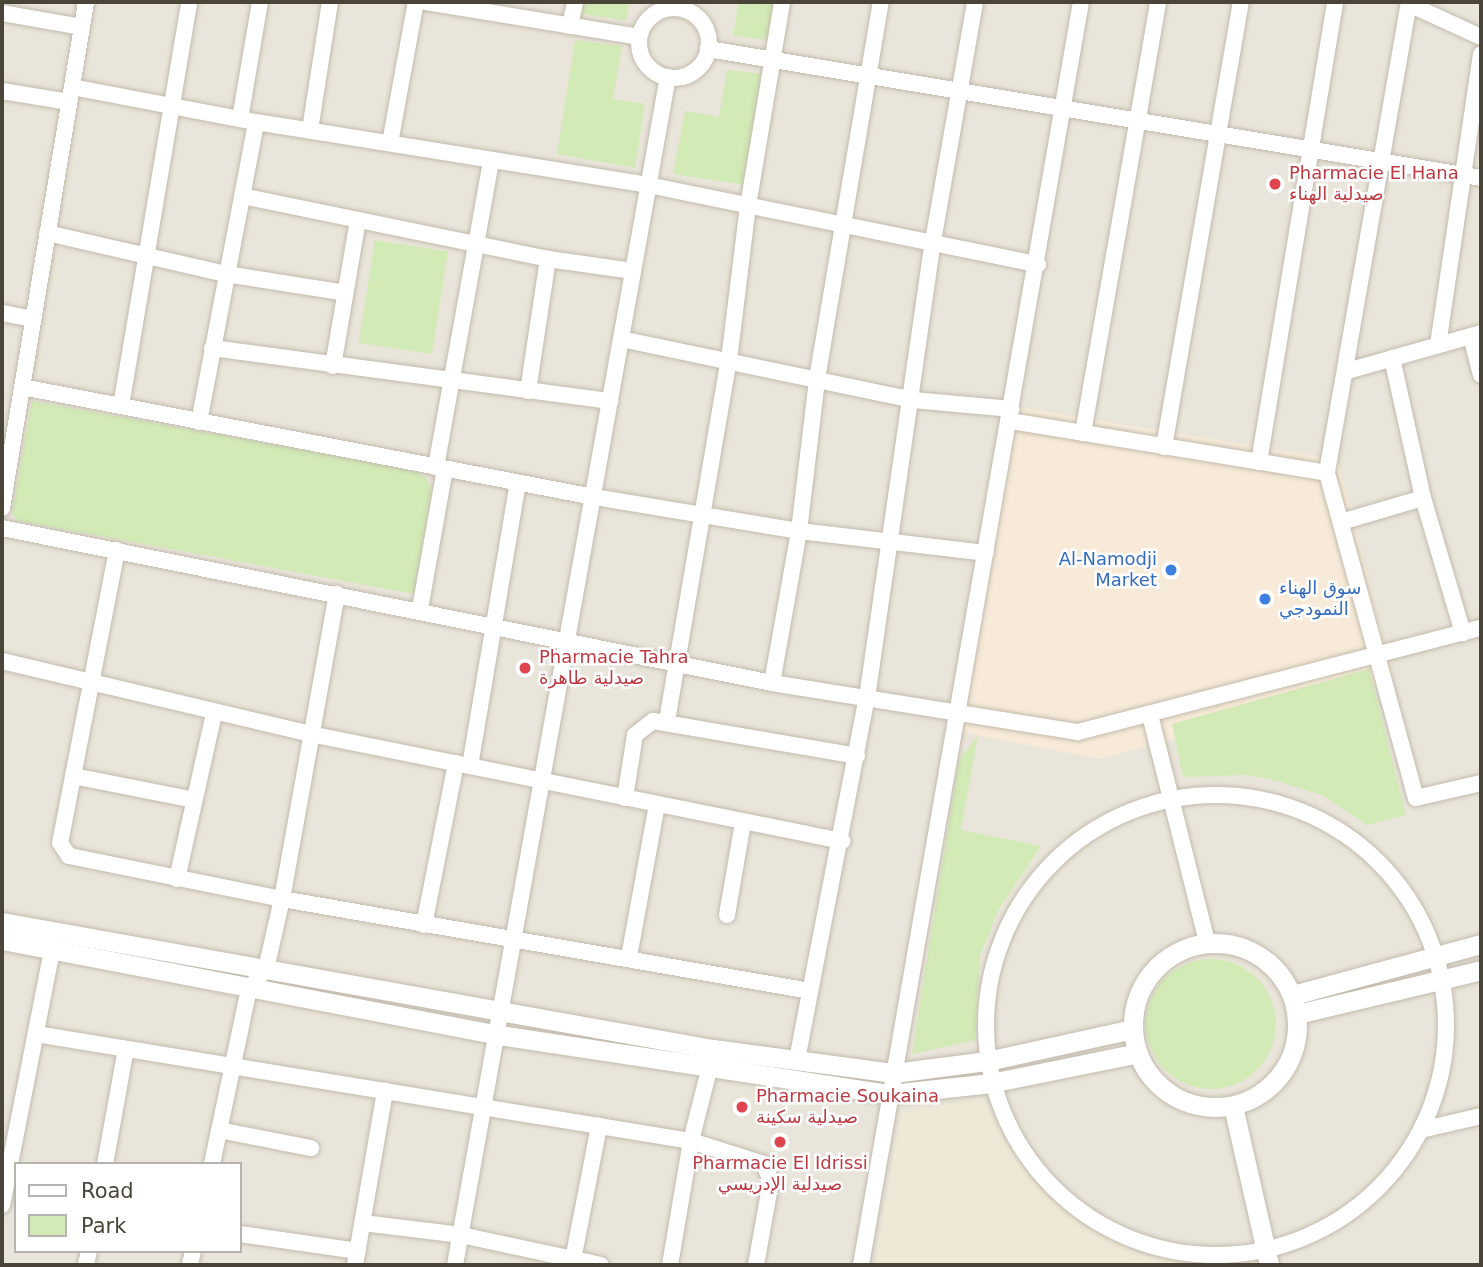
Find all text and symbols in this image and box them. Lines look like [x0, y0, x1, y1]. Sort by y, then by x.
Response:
place label: Pharmacie El Hana صيدلية الهناء [1289, 163, 1459, 206]
marker: Pharmacie El Hana صيدلية الهناء [1267, 176, 1283, 192]
place label: Al-Namodji Market [1059, 549, 1157, 592]
marker: Al-Namodji Market [1163, 562, 1179, 578]
place label: سوق الهناء النمودجي [1279, 578, 1361, 620]
marker: سوق الهناء النمودجي [1257, 591, 1273, 607]
place label: Pharmacie Tahra صيدلية طاهرة [539, 647, 689, 690]
marker: Pharmacie Tahra صيدلية طاهرة [517, 660, 533, 676]
place label: Pharmacie Soukaina صيدلية سكينة [756, 1086, 939, 1128]
marker: Pharmacie Soukaina صيدلية سكينة [734, 1099, 750, 1115]
marker: Pharmacie El Idrissi صيدلية الإدريسي [772, 1134, 788, 1150]
place label: Pharmacie El Idrissi صيدلية الإدريسي [692, 1153, 868, 1196]
legend [14, 1162, 242, 1253]
text: Road [81, 1179, 134, 1203]
text: Park [81, 1214, 126, 1238]

